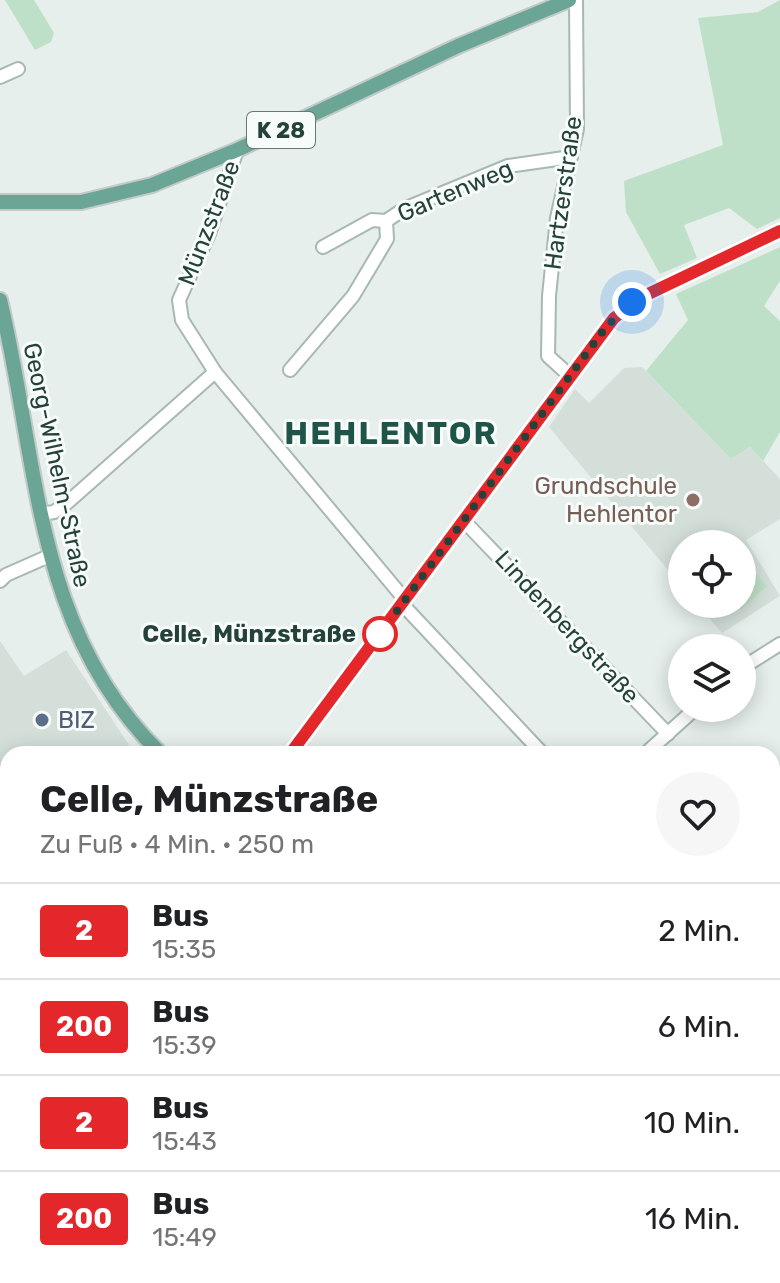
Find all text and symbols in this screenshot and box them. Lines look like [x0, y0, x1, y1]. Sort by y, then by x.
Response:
road number: K 28 [247, 112, 315, 148]
street label: Hartzerstraße [538, 114, 588, 272]
street label: Gartenweg [393, 154, 517, 228]
street label: Münzstraße [172, 157, 246, 289]
your location [612, 282, 652, 322]
street label: Georg-Wilhelm-Straße [17, 340, 97, 590]
district label: HEHLENTOR [284, 414, 498, 452]
place label: Grundschule Hehlentor [534, 472, 677, 528]
marker: Grundschule Hehlentor [684, 491, 702, 509]
map controls [668, 530, 756, 722]
button: locate [668, 530, 756, 618]
street label: Lindenbergstraße [489, 545, 645, 709]
marker: Celle, Münzstraße [363, 617, 397, 651]
place label: Celle, Münzstraße [142, 620, 356, 648]
button: layers [668, 634, 756, 722]
place label: BIZ [58, 706, 95, 734]
marker: BIZ [33, 711, 51, 729]
button: heart [656, 772, 740, 856]
text: Celle, Münzstraße [40, 776, 378, 822]
text: Zu Fuß · 4 Min. · 250 m [40, 829, 314, 860]
text: Bus [152, 898, 209, 934]
text: 2 Min. [658, 913, 740, 949]
text: 2 [75, 914, 93, 947]
text: 15:35 [152, 934, 216, 965]
text: Bus [152, 994, 209, 1030]
text: 6 Min. [658, 1009, 740, 1045]
text: 200 [56, 1010, 112, 1043]
text: 15:39 [152, 1030, 217, 1061]
text: Bus [152, 1090, 209, 1126]
text: 10 Min. [644, 1105, 740, 1141]
text: 2 [75, 1106, 93, 1139]
text: 15:43 [152, 1126, 217, 1157]
text: Bus [152, 1186, 209, 1222]
text: 16 Min. [645, 1201, 740, 1237]
text: 200 [56, 1202, 112, 1235]
text: 15:49 [152, 1222, 217, 1253]

